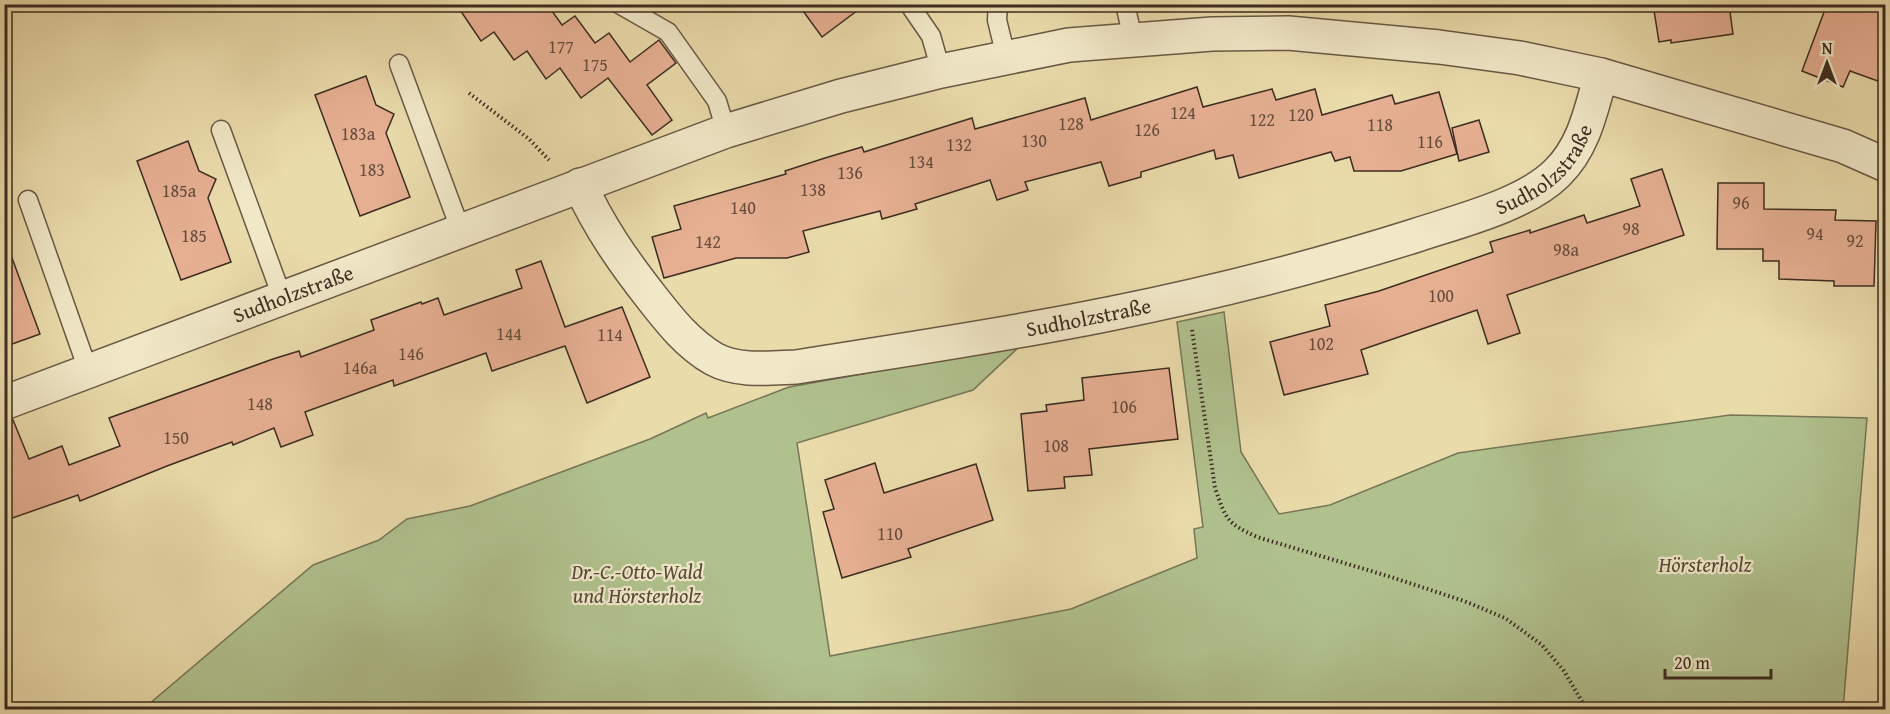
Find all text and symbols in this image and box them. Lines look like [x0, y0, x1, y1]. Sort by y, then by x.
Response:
house number: 177 [548, 33, 574, 60]
north arrow [1797, 33, 1857, 93]
text: N [1822, 36, 1833, 60]
house number: 175 [582, 51, 608, 78]
house number: 124 [1170, 99, 1196, 126]
house number: 120 [1288, 101, 1314, 128]
house number: 122 [1249, 106, 1275, 133]
house number: 128 [1058, 110, 1084, 137]
house number: 118 [1367, 111, 1393, 138]
house number: 126 [1134, 116, 1160, 143]
house number: 183a [341, 120, 376, 147]
street label: Sudholzstraße [1490, 120, 1600, 222]
house number: 130 [1021, 127, 1047, 154]
house number: 116 [1417, 128, 1443, 155]
house number: 132 [946, 131, 972, 158]
house number: 134 [908, 148, 934, 175]
house number: 183 [359, 156, 385, 183]
house number: 136 [837, 159, 863, 186]
house number: 138 [800, 176, 826, 203]
house number: 185a [162, 177, 197, 204]
house number: 96 [1732, 189, 1750, 216]
house number: 140 [730, 194, 756, 221]
house number: 98 [1622, 215, 1640, 242]
house number: 94 [1806, 220, 1824, 247]
house number: 185 [181, 222, 207, 249]
house number: 92 [1846, 227, 1864, 254]
house number: 142 [695, 228, 721, 255]
house number: 98a [1553, 236, 1579, 263]
street label: Sudholzstraße [228, 257, 358, 330]
house number: 100 [1428, 282, 1454, 309]
street label: Sudholzstraße [1024, 290, 1154, 344]
house number: 144 [496, 320, 522, 347]
house number: 114 [597, 321, 623, 348]
house number: 102 [1308, 330, 1334, 357]
house number: 146 [398, 340, 424, 367]
house number: 146a [343, 354, 378, 381]
house number: 148 [247, 390, 273, 417]
house number: 106 [1111, 393, 1137, 420]
house number: 150 [163, 424, 189, 451]
house number: 108 [1043, 432, 1069, 459]
house number: 110 [877, 520, 903, 547]
park label: Hörsterholz [1658, 549, 1752, 580]
park label: Dr.-C.-Otto-Wald und Hörsterholz [570, 556, 703, 611]
scale bar [1665, 642, 1772, 680]
text: 20 m [1674, 649, 1710, 676]

